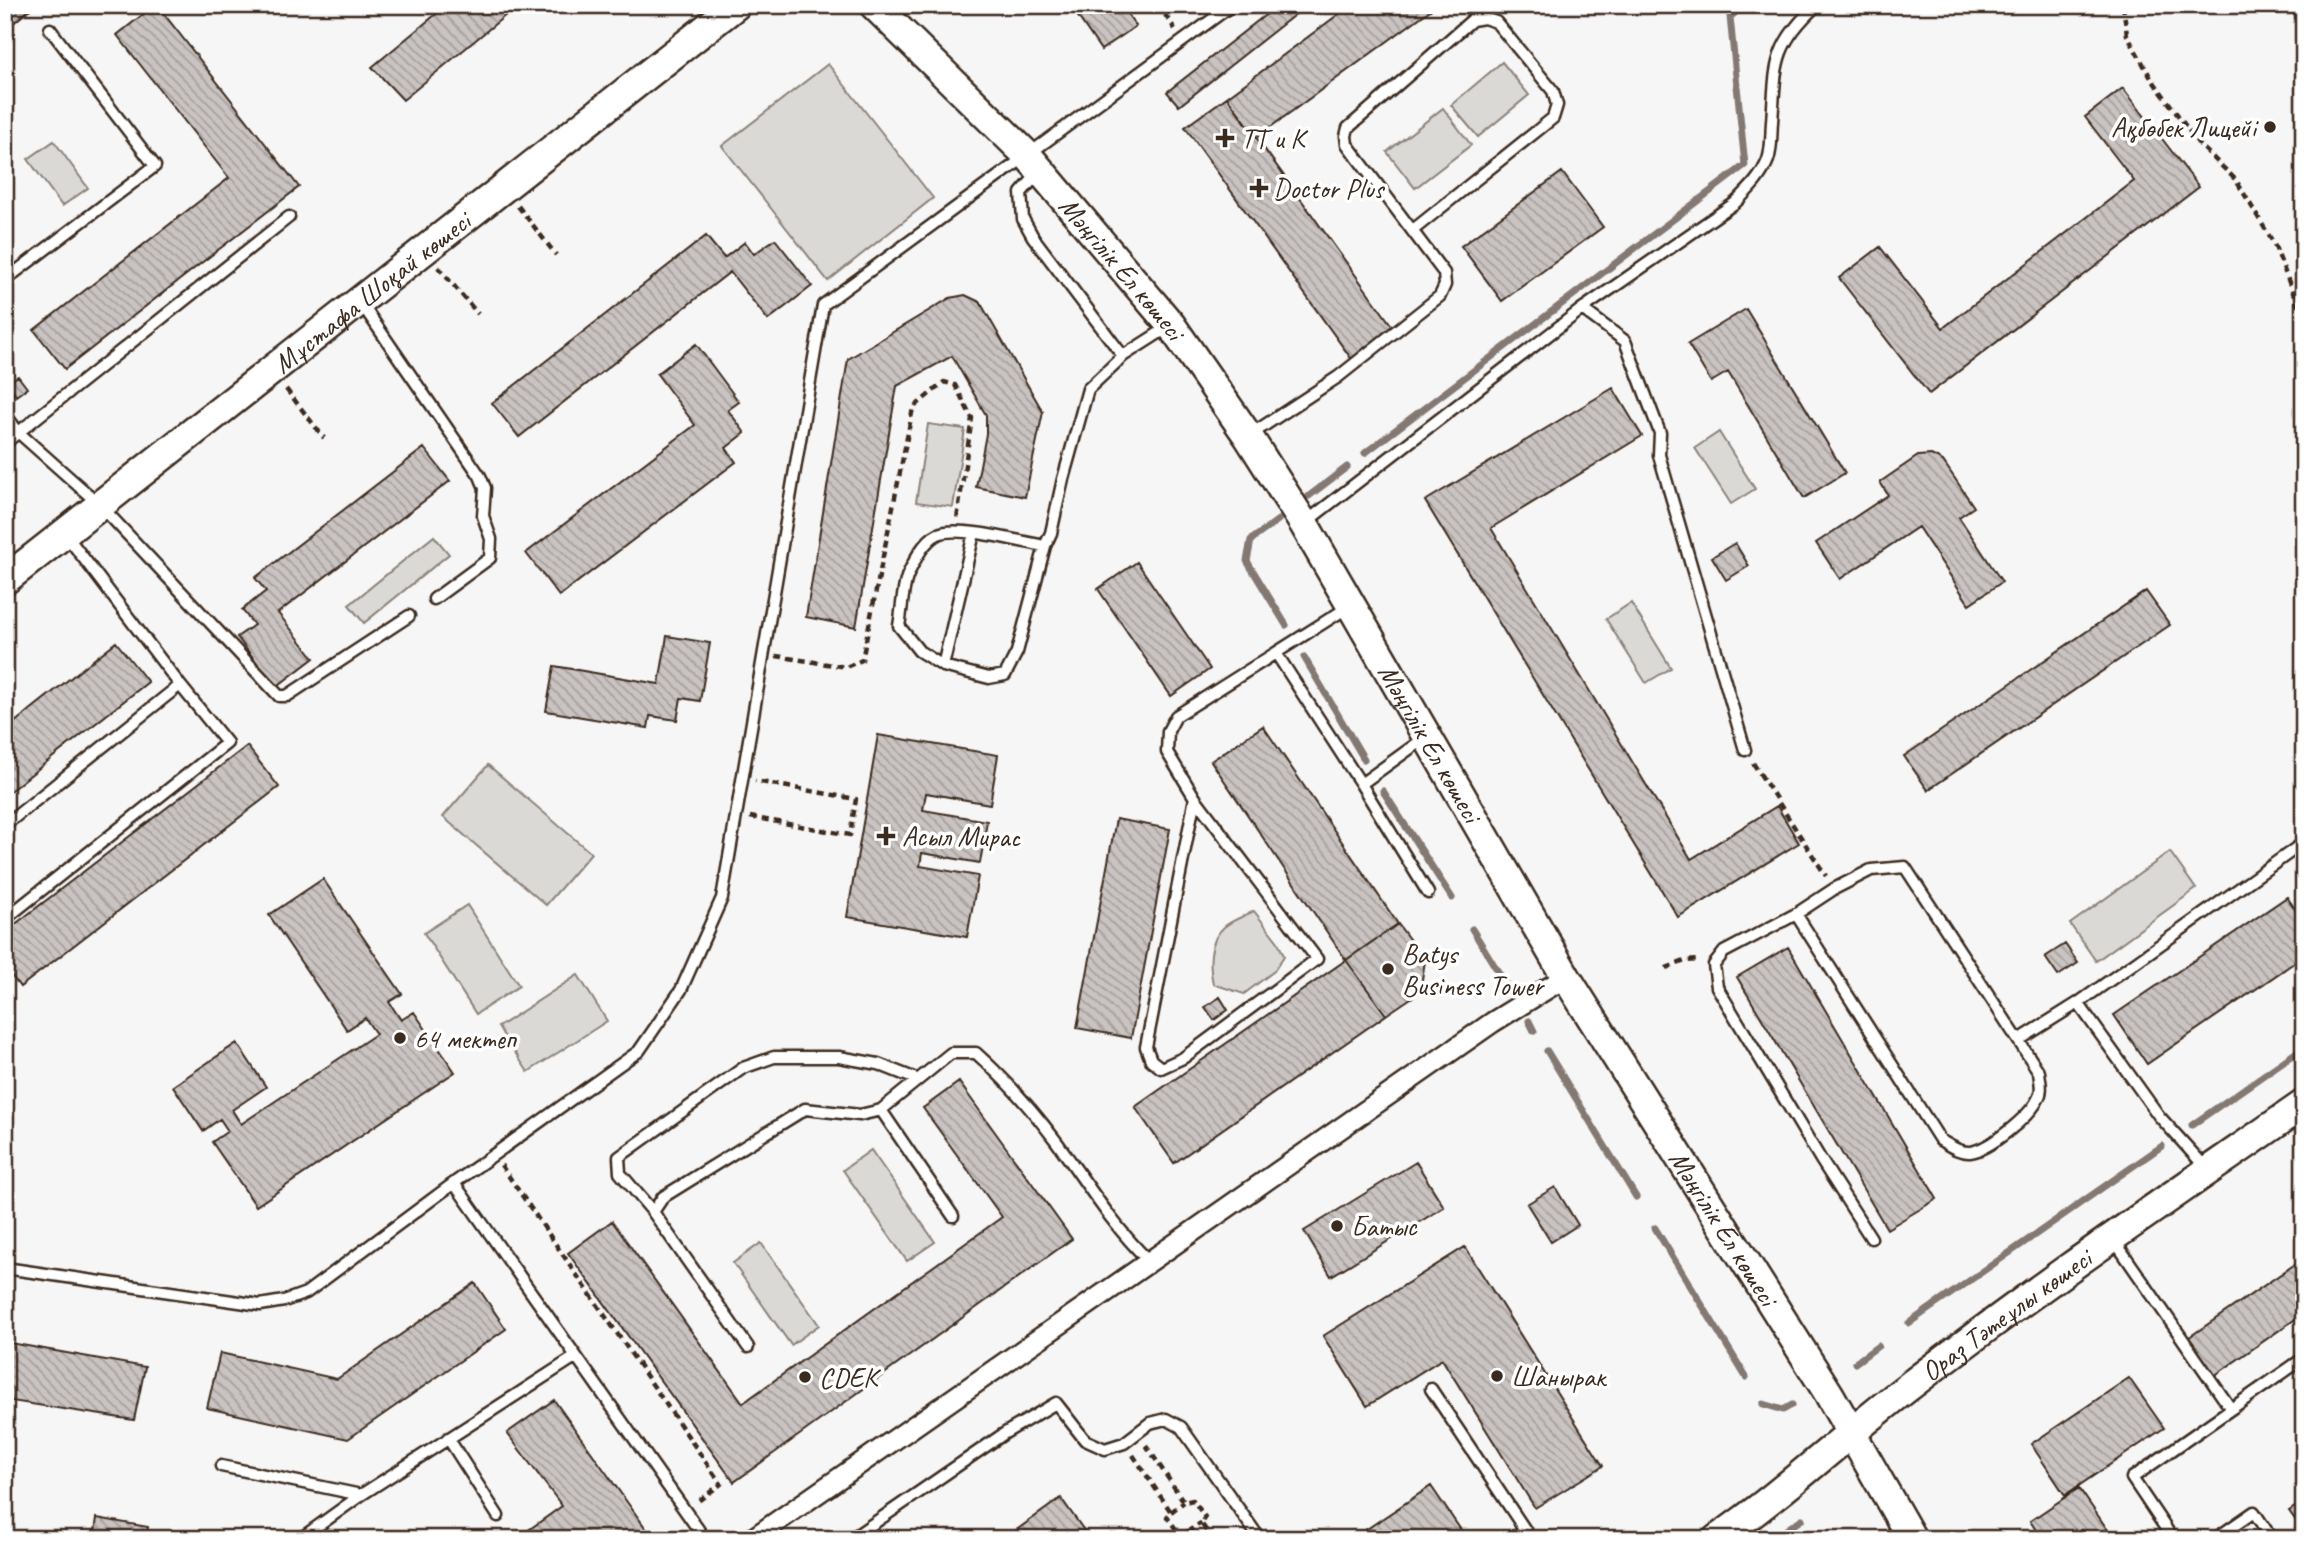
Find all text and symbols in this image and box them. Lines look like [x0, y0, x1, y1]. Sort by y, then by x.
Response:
place label: Ақбөбек Лицейі [2111, 110, 2260, 145]
marker: Ақбөбек Лицейі [2262, 119, 2278, 135]
place label: ТТ и К [1241, 121, 1309, 156]
marker: ТТ и К [1215, 128, 1235, 148]
place label: Doctor Plus [1273, 171, 1386, 206]
marker: Doctor Plus [1251, 180, 1267, 196]
street label: Мәңгілік Ел көшесі [1052, 189, 1195, 349]
street label: Мұстафа Шоқай көшесі [266, 201, 480, 381]
street label: Мәңгілік Ел көшесі [1371, 657, 1491, 832]
place label: Асыл Мирас [902, 819, 1022, 854]
marker: Асыл Мирас [876, 826, 896, 846]
place label: Batys Business Tower [1402, 936, 1545, 1003]
marker: Batys Business Tower [1380, 961, 1396, 977]
place label: 64 мектеп [414, 1021, 518, 1056]
marker: 64 мектеп [392, 1030, 408, 1046]
street label: Мәңгілік Ел көшесі [1662, 1144, 1788, 1315]
place label: Батыс [1351, 1209, 1419, 1244]
marker: Батыс [1329, 1218, 1345, 1234]
street label: Ораз Тәтеұлы көшесі [1914, 1239, 2101, 1389]
place label: Шанырак [1511, 1359, 1608, 1394]
place label: CDEK [819, 1360, 881, 1395]
marker: Шанырак [1489, 1368, 1505, 1384]
marker: CDEK [797, 1369, 813, 1385]

